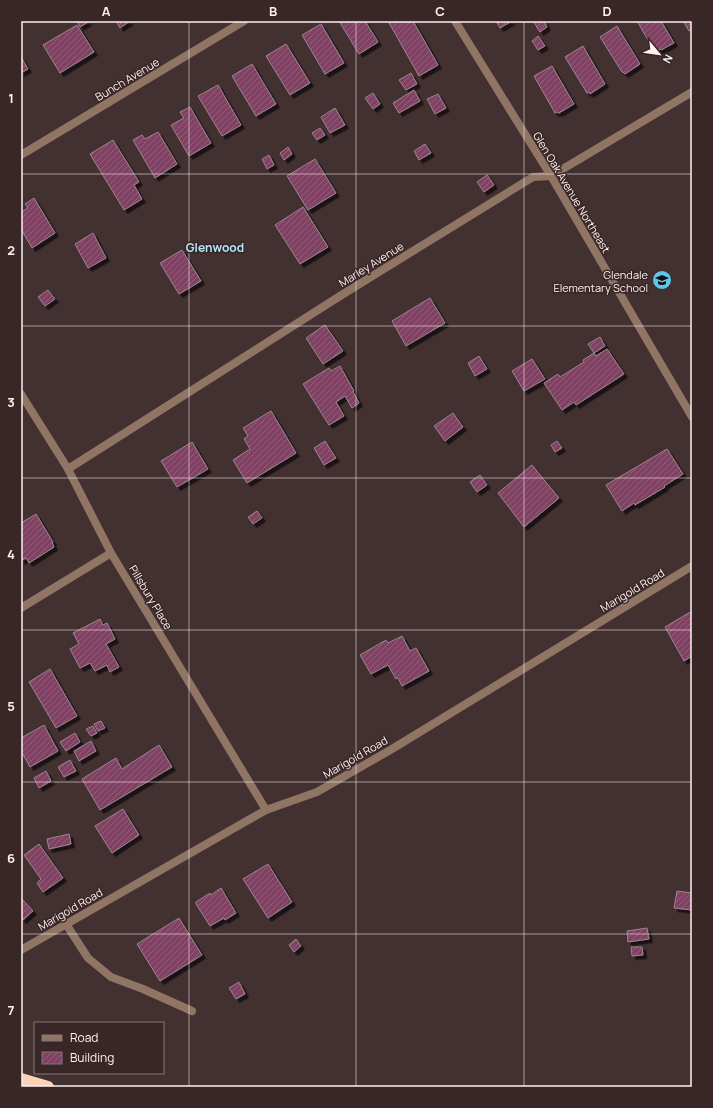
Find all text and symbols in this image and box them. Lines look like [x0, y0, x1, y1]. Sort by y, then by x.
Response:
text: A [102, 2, 111, 20]
text: B [269, 2, 277, 20]
text: C [435, 2, 445, 20]
text: D [602, 2, 612, 20]
north arrow [639, 34, 679, 74]
text: N [660, 52, 677, 66]
street label: Bunch Avenue [92, 54, 162, 104]
text: 1 [8, 89, 14, 107]
street label: Glen Oak Avenue Northeast [530, 129, 614, 255]
street label: Marley Avenue [336, 238, 407, 290]
district label: Glenwood [186, 239, 244, 256]
text: 2 [7, 241, 15, 259]
place label: Glendale Elementary School [553, 267, 649, 295]
school or university icon: Glendale Elementary School [651, 269, 673, 291]
text: 3 [7, 393, 15, 411]
text: 4 [7, 545, 15, 563]
street label: Pillsbury Place [126, 562, 176, 633]
street label: Marigold Road [597, 565, 667, 615]
text: 5 [7, 697, 15, 715]
street label: Marigold Road [320, 732, 390, 782]
text: 6 [7, 849, 15, 867]
street label: Marigold Road [35, 884, 105, 934]
text: 7 [8, 1001, 15, 1019]
legend [34, 1022, 164, 1074]
text: Road [70, 1029, 98, 1046]
text: Building [70, 1049, 114, 1066]

